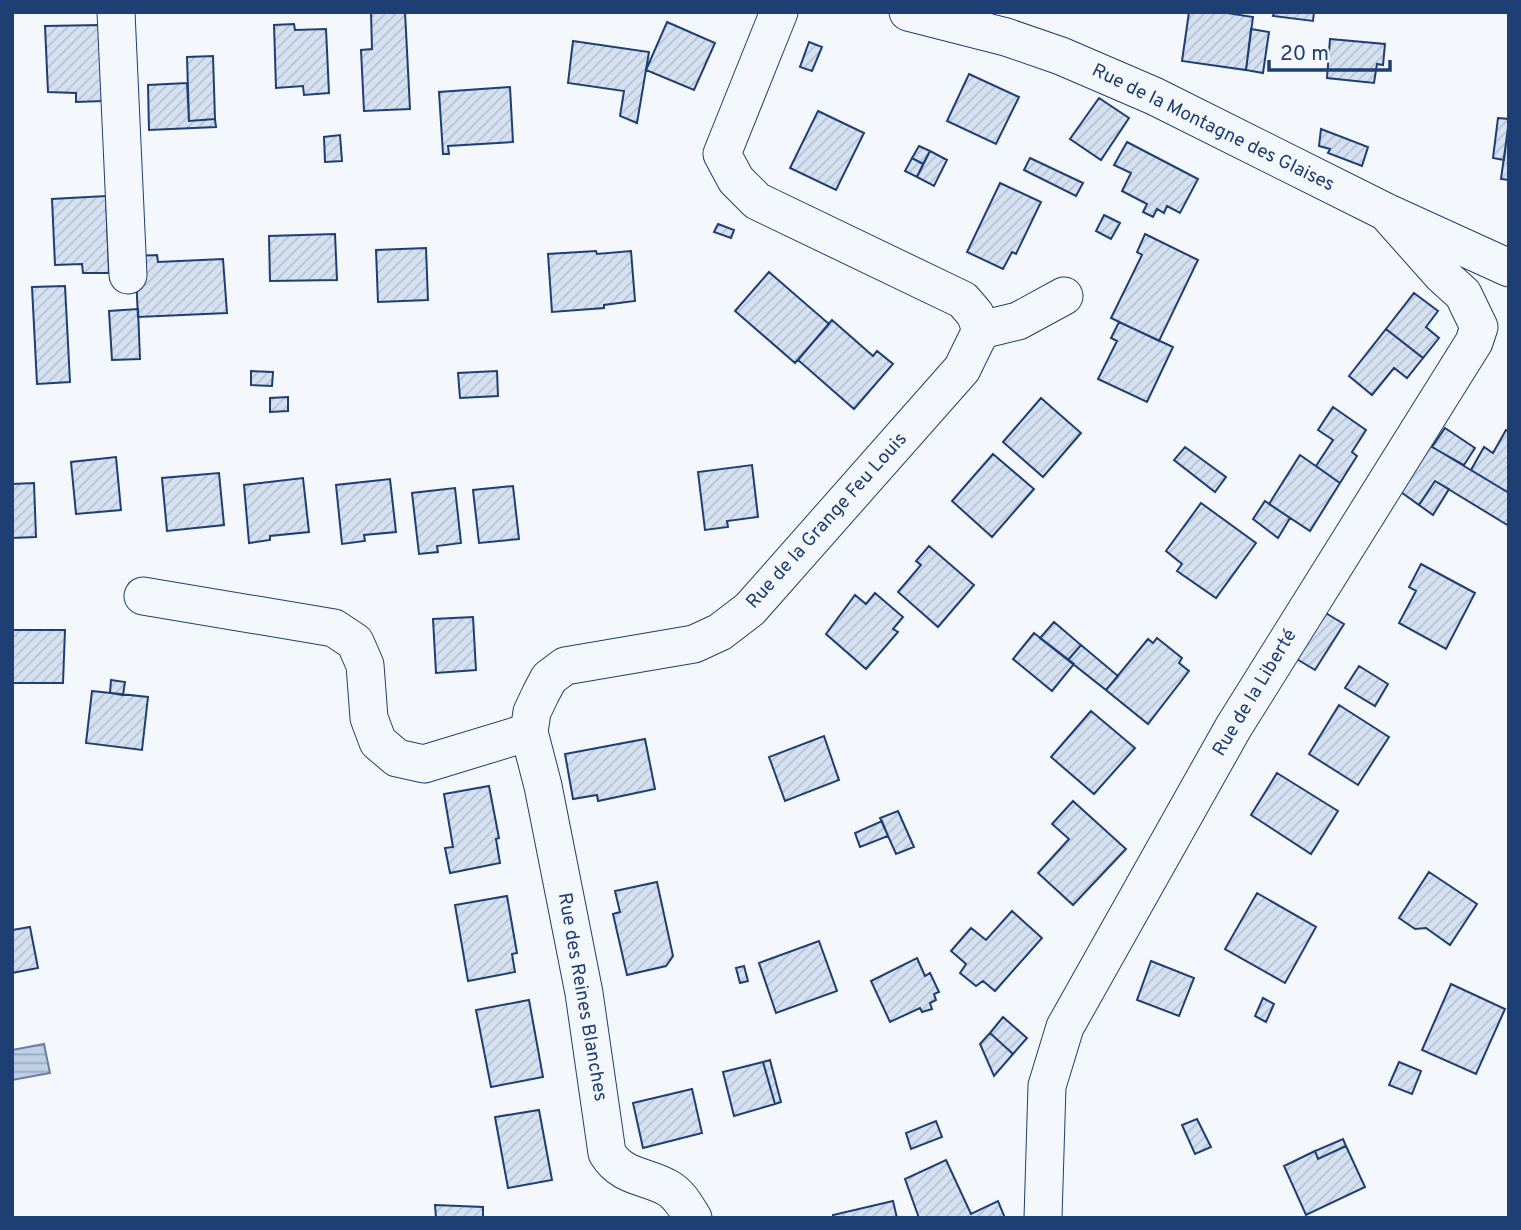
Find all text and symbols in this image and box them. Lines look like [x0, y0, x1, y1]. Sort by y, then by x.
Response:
scale bar [1269, 28, 1390, 72]
text: 20 m [1280, 41, 1329, 68]
street label: Rue de la Montagne des Glaises [1088, 59, 1338, 197]
street label: Rue de la Grange Feu Louis [741, 428, 913, 614]
street label: Rue de la Liberté [1208, 625, 1302, 761]
street label: Rue des Reines Blanches [552, 891, 612, 1103]

